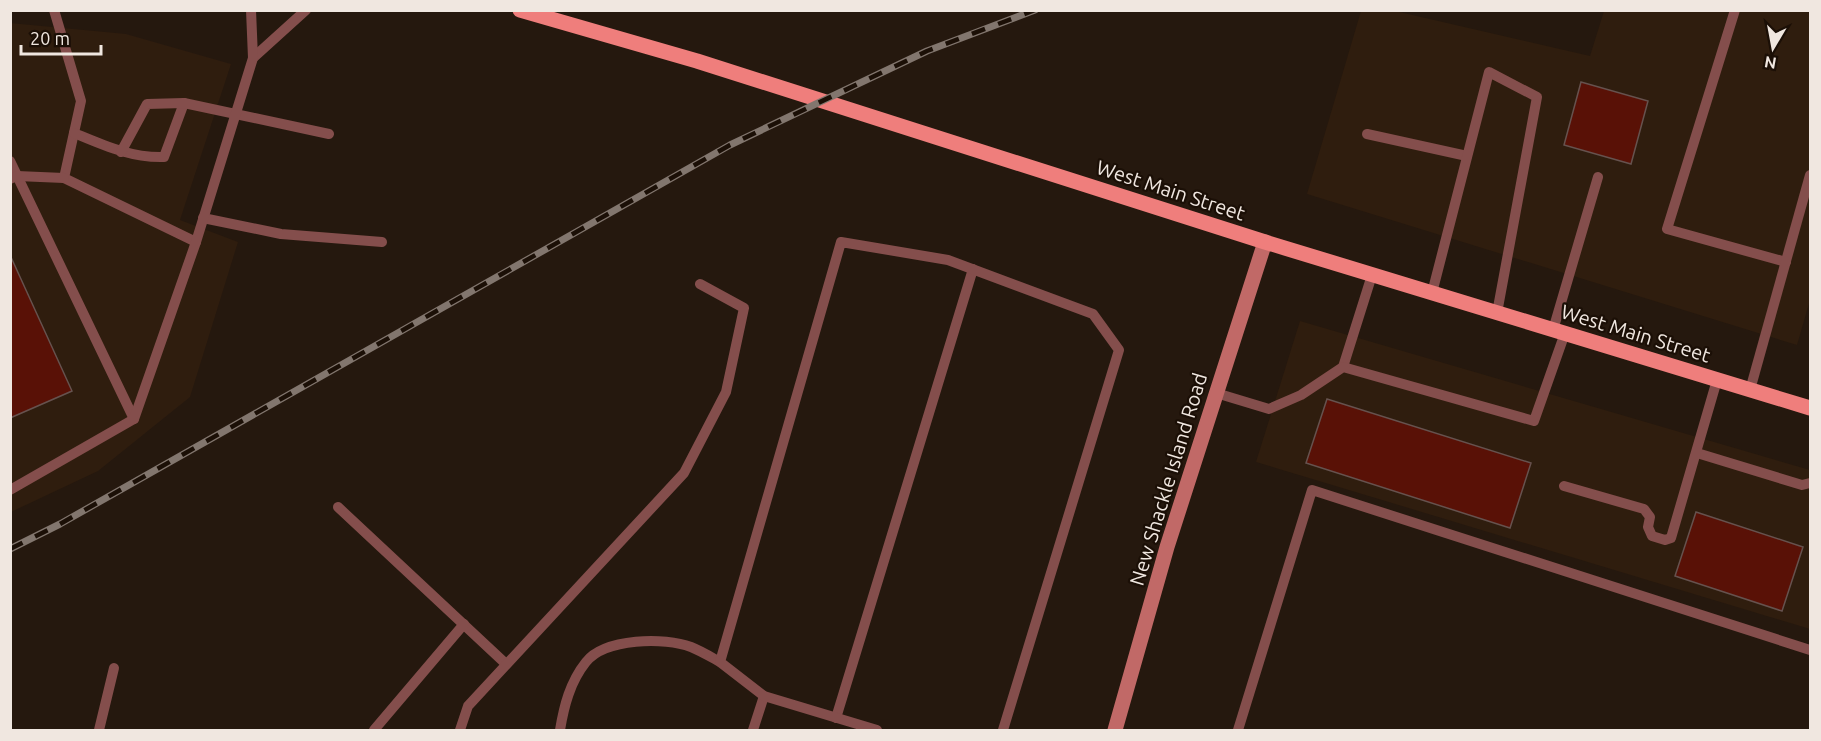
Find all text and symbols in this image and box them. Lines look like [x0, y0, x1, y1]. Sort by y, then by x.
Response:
scale bar [21, 18, 100, 56]
north arrow [1743, 18, 1803, 78]
text: 20 m [30, 28, 70, 48]
text: N [1763, 53, 1778, 73]
street label: West Main Street [1094, 155, 1248, 225]
street label: West Main Street [1559, 299, 1713, 367]
street label: New Shackle Island Road [1125, 370, 1211, 588]

